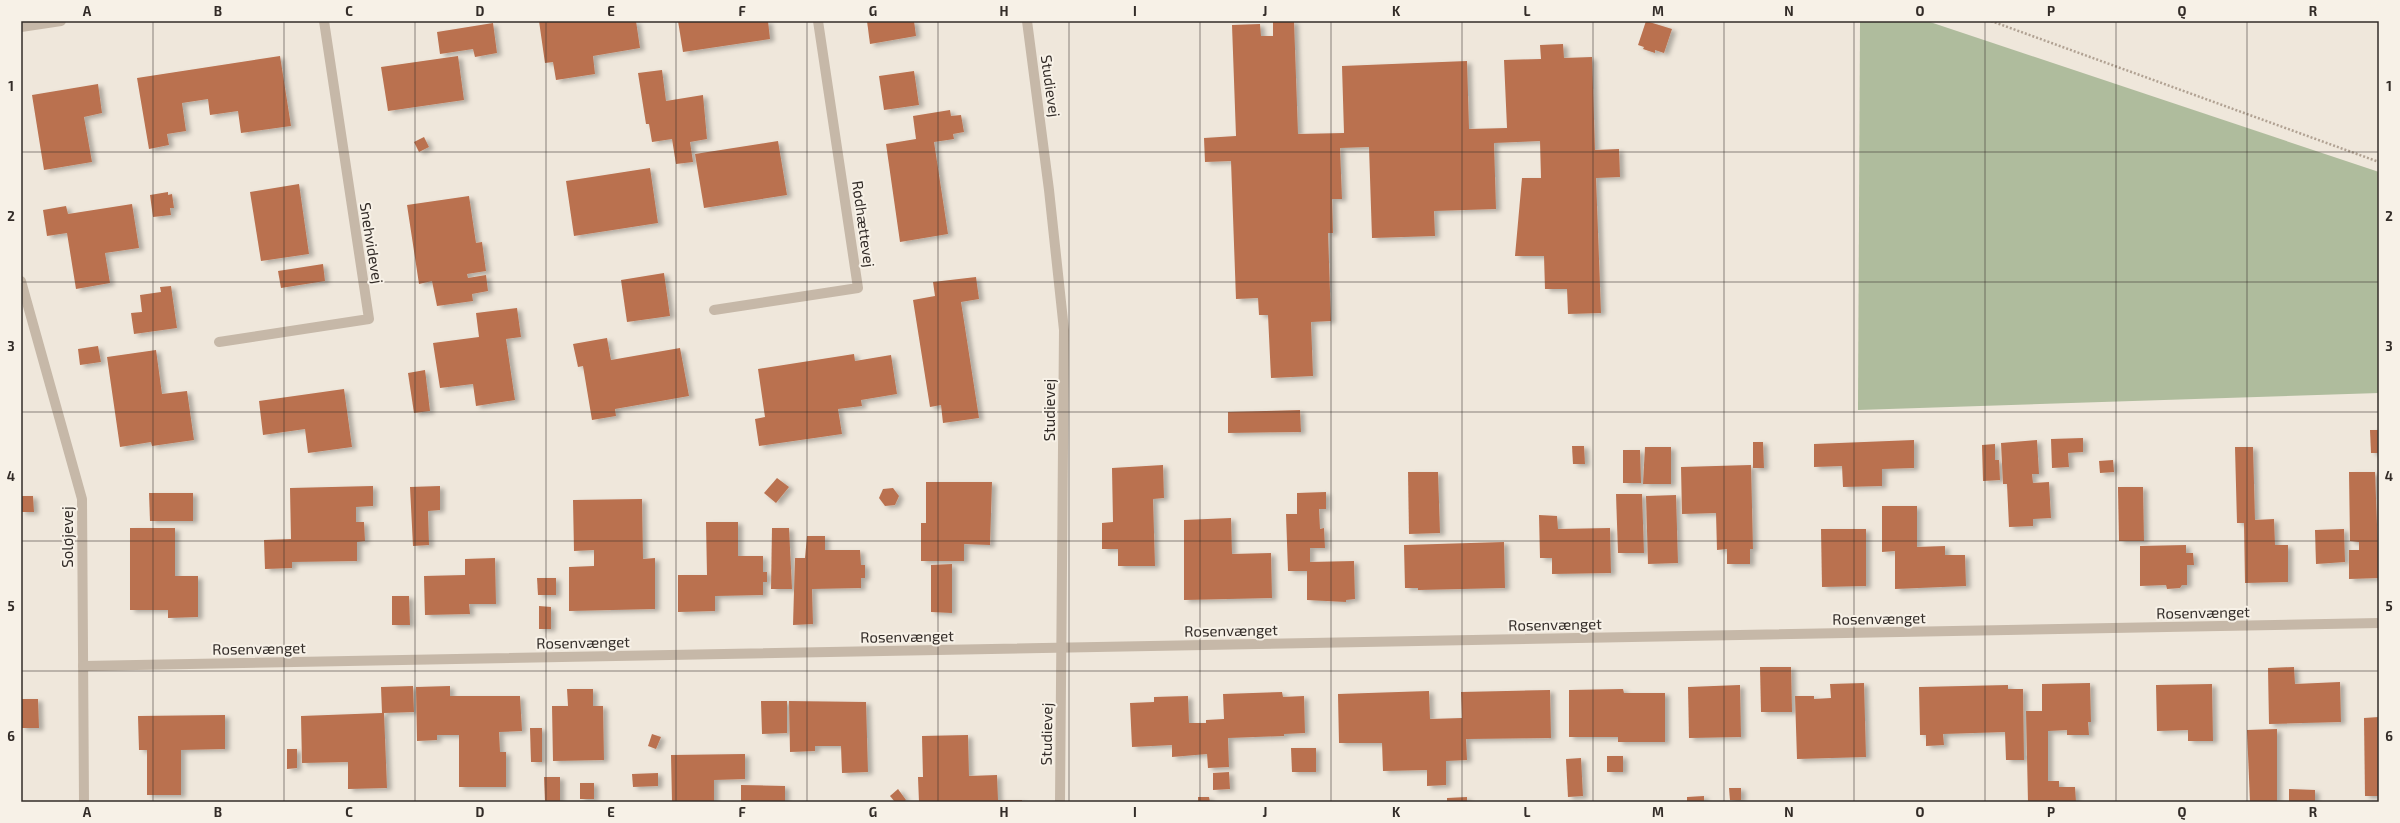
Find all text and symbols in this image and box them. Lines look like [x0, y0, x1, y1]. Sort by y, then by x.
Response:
text: A [83, 3, 92, 19]
text: B [214, 3, 222, 19]
text: C [345, 3, 353, 19]
text: D [476, 3, 485, 19]
text: E [607, 3, 615, 19]
text: F [738, 3, 746, 19]
text: G [869, 3, 877, 19]
text: H [1000, 3, 1009, 19]
text: I [1133, 3, 1137, 19]
text: J [1263, 3, 1267, 19]
text: K [1392, 3, 1401, 19]
text: L [1524, 3, 1531, 19]
text: M [1652, 3, 1664, 19]
text: N [1784, 3, 1794, 19]
text: O [1916, 3, 1925, 19]
text: P [2047, 3, 2055, 19]
text: Q [2178, 3, 2187, 20]
text: R [2309, 3, 2318, 19]
street label: Studievej [1037, 54, 1064, 118]
text: 1 [8, 78, 14, 94]
text: 1 [2386, 78, 2392, 94]
street label: Rødhættevej [848, 180, 879, 269]
street label: Snehvidevej [356, 201, 387, 285]
text: 2 [7, 208, 15, 224]
text: 2 [2385, 208, 2393, 224]
text: 3 [7, 338, 15, 354]
text: 3 [2385, 338, 2393, 354]
street label: Studievej [1040, 379, 1059, 441]
text: 4 [7, 468, 15, 484]
text: 4 [2385, 468, 2393, 484]
street label: Soløjevej [58, 506, 77, 568]
text: 5 [7, 598, 15, 614]
text: 5 [2385, 598, 2393, 614]
street label: Rosenvænget [2156, 602, 2250, 622]
street label: Rosenvænget [1832, 608, 1926, 628]
street label: Rosenvænget [1508, 614, 1602, 634]
street label: Rosenvænget [1184, 620, 1278, 640]
street label: Rosenvænget [860, 626, 954, 646]
street label: Rosenvænget [536, 632, 630, 652]
street label: Rosenvænget [212, 638, 306, 658]
street label: Studievej [1036, 703, 1057, 765]
text: 6 [7, 728, 15, 744]
text: 6 [2385, 728, 2393, 744]
text: A [83, 804, 92, 820]
text: B [214, 804, 222, 820]
text: C [345, 804, 353, 820]
text: D [476, 804, 485, 820]
text: E [607, 804, 615, 820]
text: F [738, 804, 746, 820]
text: G [869, 804, 877, 820]
text: H [1000, 804, 1009, 820]
text: I [1133, 804, 1137, 820]
text: J [1263, 804, 1267, 820]
text: K [1392, 804, 1401, 820]
text: L [1524, 804, 1531, 820]
text: M [1652, 804, 1664, 820]
text: N [1784, 804, 1794, 820]
text: O [1916, 804, 1925, 820]
text: P [2047, 804, 2055, 820]
text: Q [2178, 804, 2187, 821]
text: R [2309, 804, 2318, 820]

